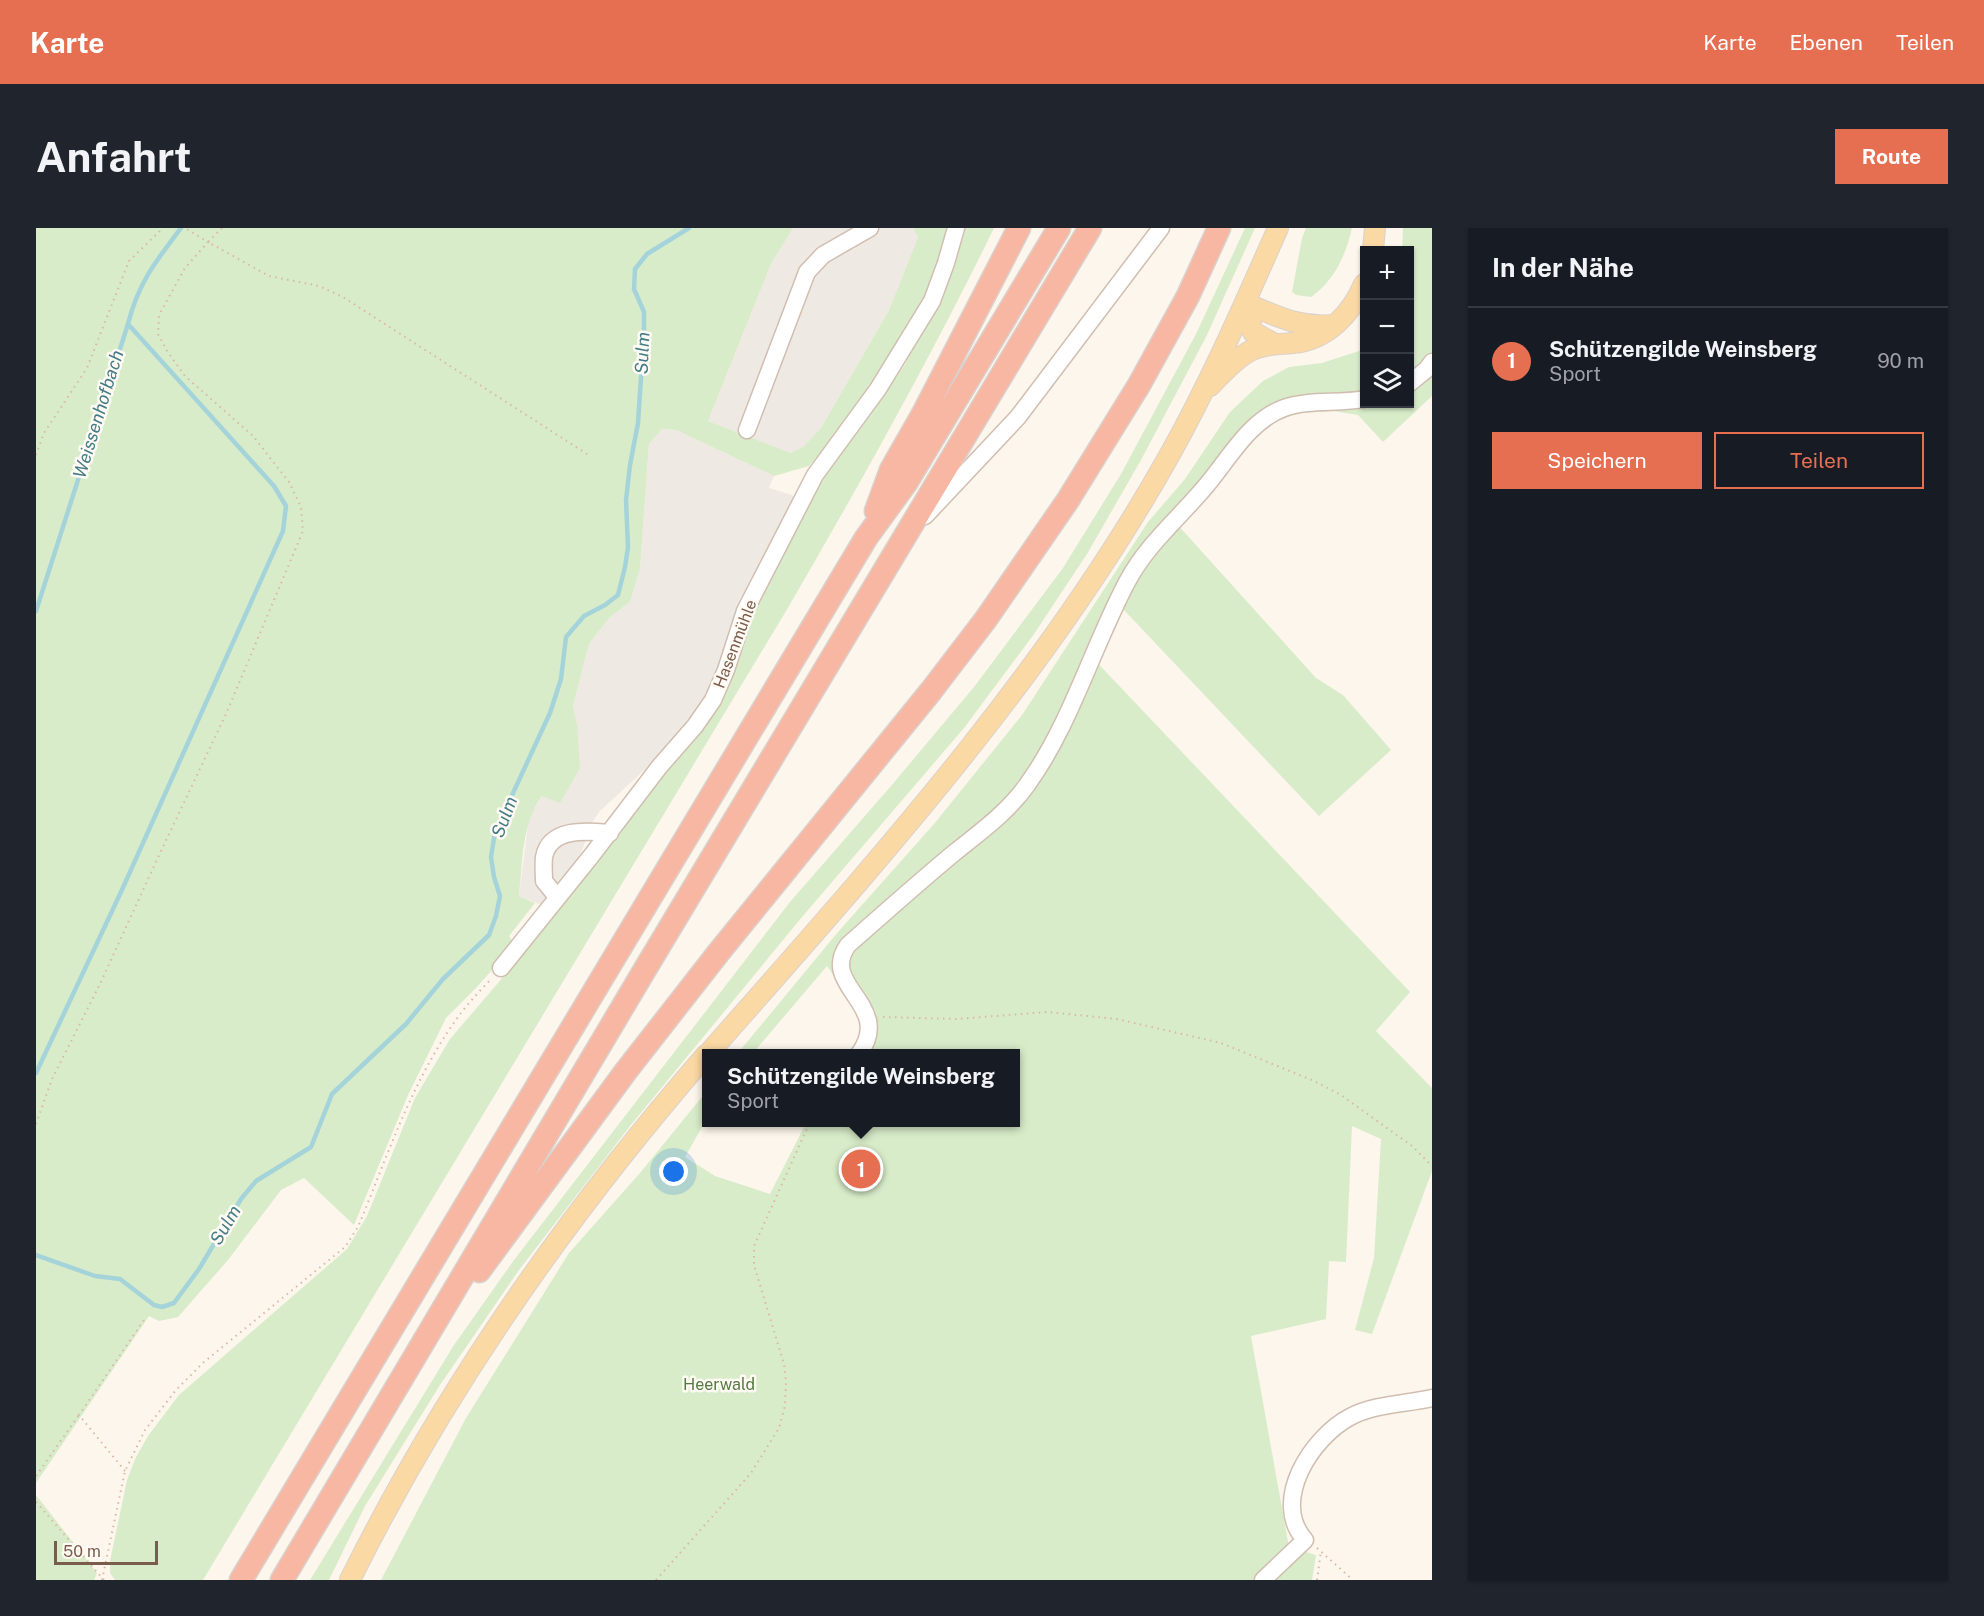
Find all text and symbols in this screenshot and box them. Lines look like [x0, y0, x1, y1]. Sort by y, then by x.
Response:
text: Karte [30, 26, 104, 59]
text: Karte [1703, 30, 1757, 55]
text: Ebenen [1790, 30, 1863, 55]
text: Teilen [1896, 30, 1954, 55]
button: Route [1835, 129, 1948, 184]
text: Anfahrt [36, 132, 192, 181]
map controls [1360, 246, 1414, 408]
button: + [1360, 246, 1414, 300]
text: In der Nähe [1492, 252, 1634, 283]
button: − [1360, 300, 1414, 354]
water label: Sulm [630, 331, 654, 375]
text: Schützengilde Weinsberg [1549, 336, 1817, 362]
water label: Weissenhofbach [69, 347, 127, 481]
text: 1 [1507, 349, 1516, 373]
text: 90 m [1877, 349, 1924, 373]
button: layers [1360, 354, 1414, 408]
text: Sport [1549, 362, 1601, 386]
button: Speichern [1492, 432, 1702, 489]
button: Teilen [1714, 432, 1924, 489]
street label: Hasenmühle [709, 597, 761, 691]
water label: Sulm [487, 793, 521, 840]
popup [702, 1049, 1020, 1127]
text: Schützengilde Weinsberg [727, 1063, 995, 1089]
text: Sport [727, 1089, 779, 1113]
pin: 1 [842, 1146, 880, 1192]
your location [659, 1157, 688, 1186]
water label: Sulm [205, 1201, 245, 1248]
park label: Heerwald [683, 1375, 755, 1394]
scale bar [54, 1538, 158, 1566]
text: 50 m [63, 1542, 101, 1561]

